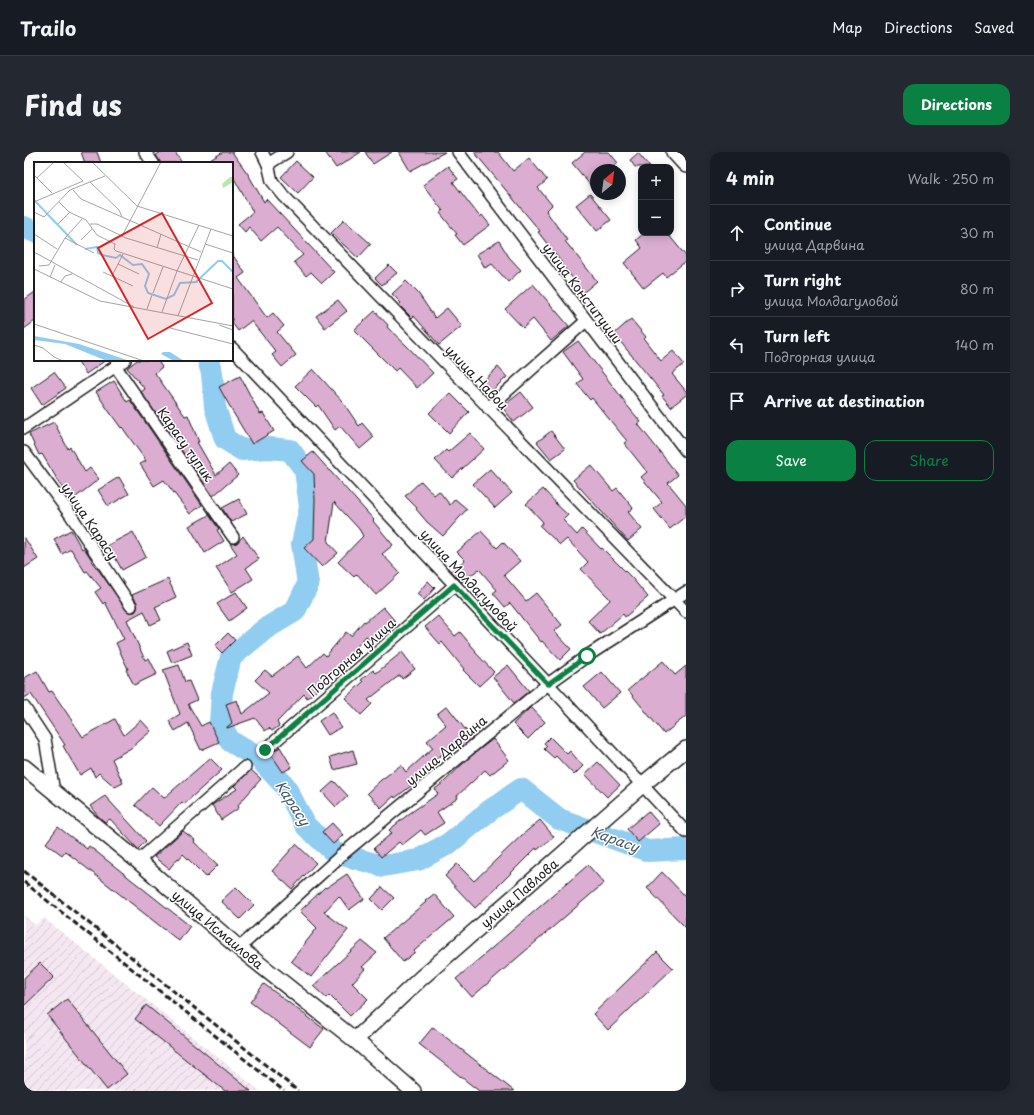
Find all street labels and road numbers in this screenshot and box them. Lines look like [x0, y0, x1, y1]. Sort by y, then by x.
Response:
street label: улица Конституции [539, 239, 627, 347]
street label: улица Навои [441, 340, 513, 414]
street label: Карасу тупик [153, 403, 219, 485]
street label: улица Карасу [57, 479, 123, 563]
street label: улица Молдагуловой [416, 524, 522, 636]
street label: Подгорная улица [303, 613, 400, 701]
street label: улица Дарвина [401, 710, 491, 790]
street label: улица Павлова [476, 853, 563, 932]
street label: улица Исмаилова [168, 885, 269, 974]

